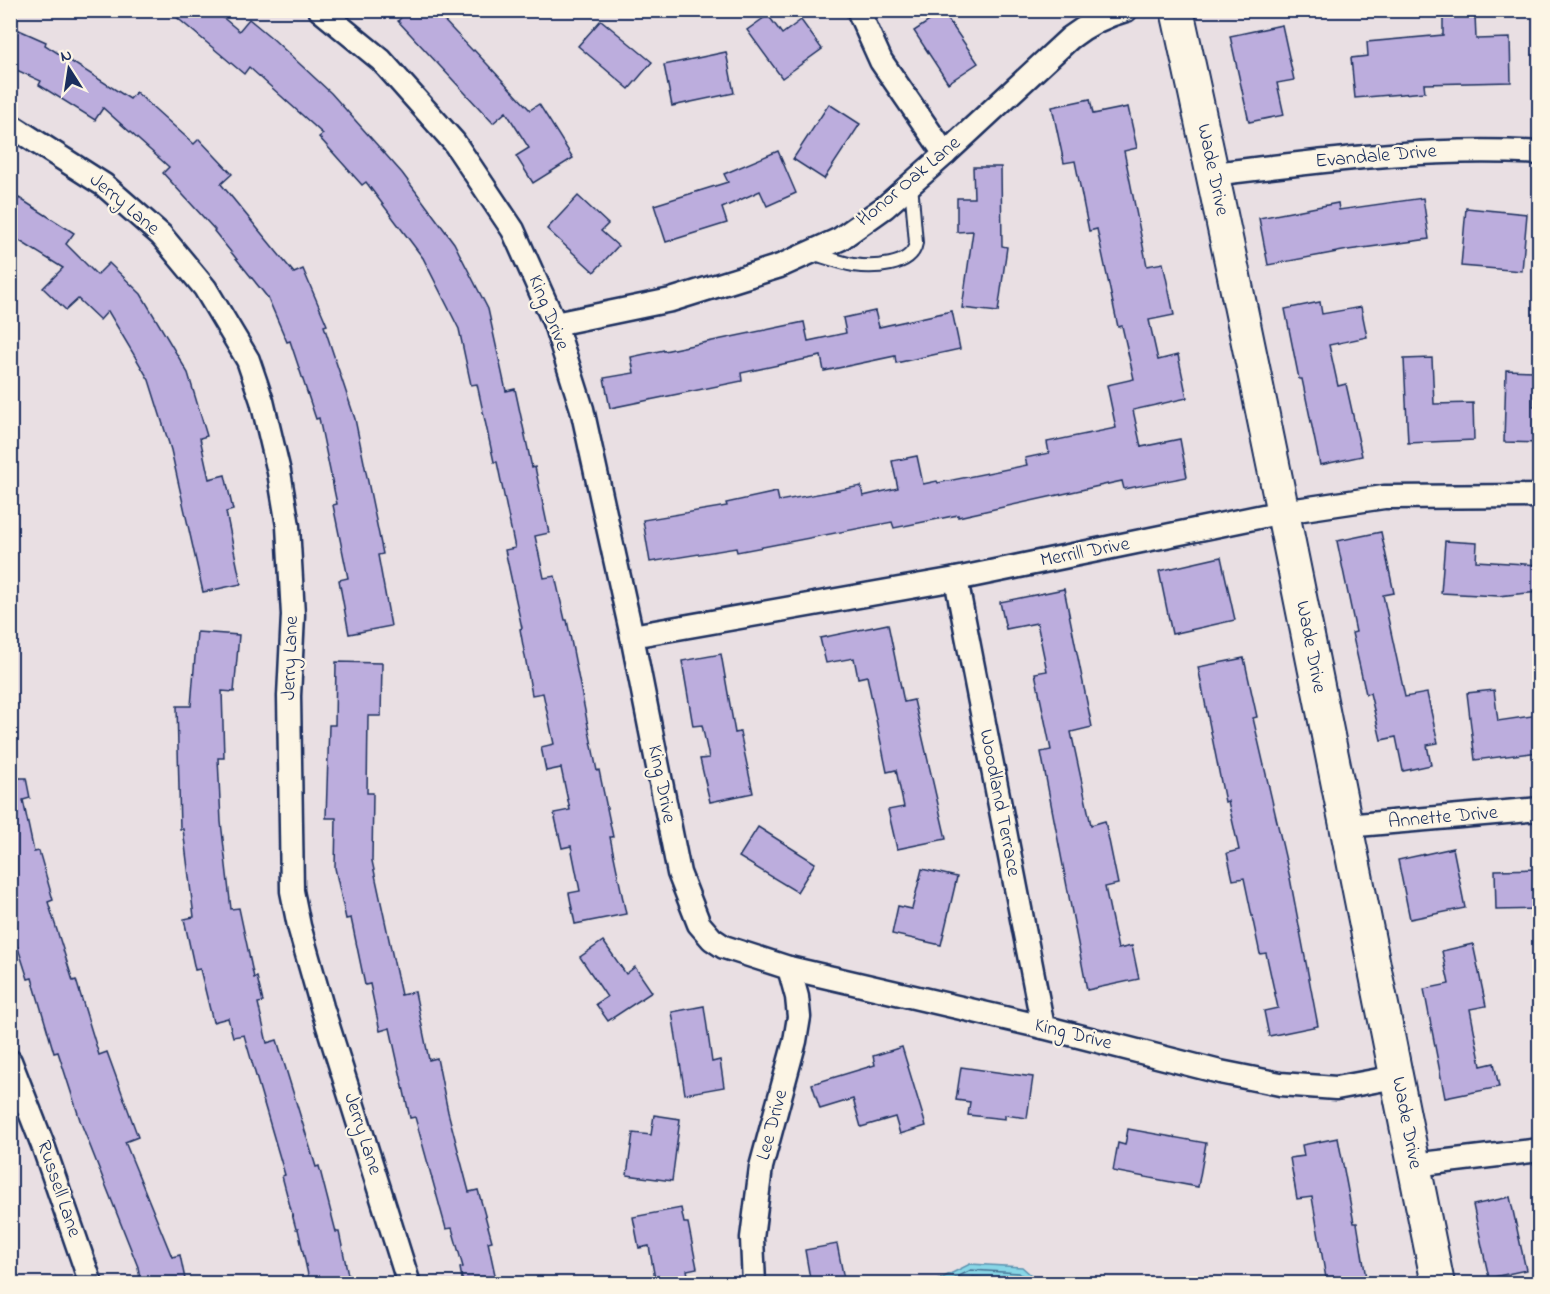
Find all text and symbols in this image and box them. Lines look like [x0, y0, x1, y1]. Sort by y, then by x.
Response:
north arrow [39, 39, 99, 99]
text: N [59, 43, 74, 69]
street label: Wade Drive [1188, 121, 1236, 219]
street label: Honor Oak Lane [851, 130, 967, 234]
street label: Evandale Drive [1314, 137, 1438, 177]
street label: Jerry Lane [82, 167, 166, 243]
street label: King Drive [519, 271, 576, 355]
street label: Merrill Drive [1038, 530, 1132, 576]
street label: Wade Drive [1287, 598, 1333, 696]
street label: Jerry Lane [275, 615, 307, 701]
street label: Woodland Terrace [971, 727, 1027, 879]
street label: King Drive [638, 742, 683, 826]
street label: Annette Drive [1387, 799, 1499, 837]
street label: King Drive [1031, 1011, 1115, 1060]
street label: Wade Drive [1383, 1074, 1429, 1172]
street label: Lee Drive [750, 1086, 796, 1164]
street label: Jerry Lane [335, 1089, 389, 1179]
street label: Russell Lane [28, 1137, 88, 1241]

